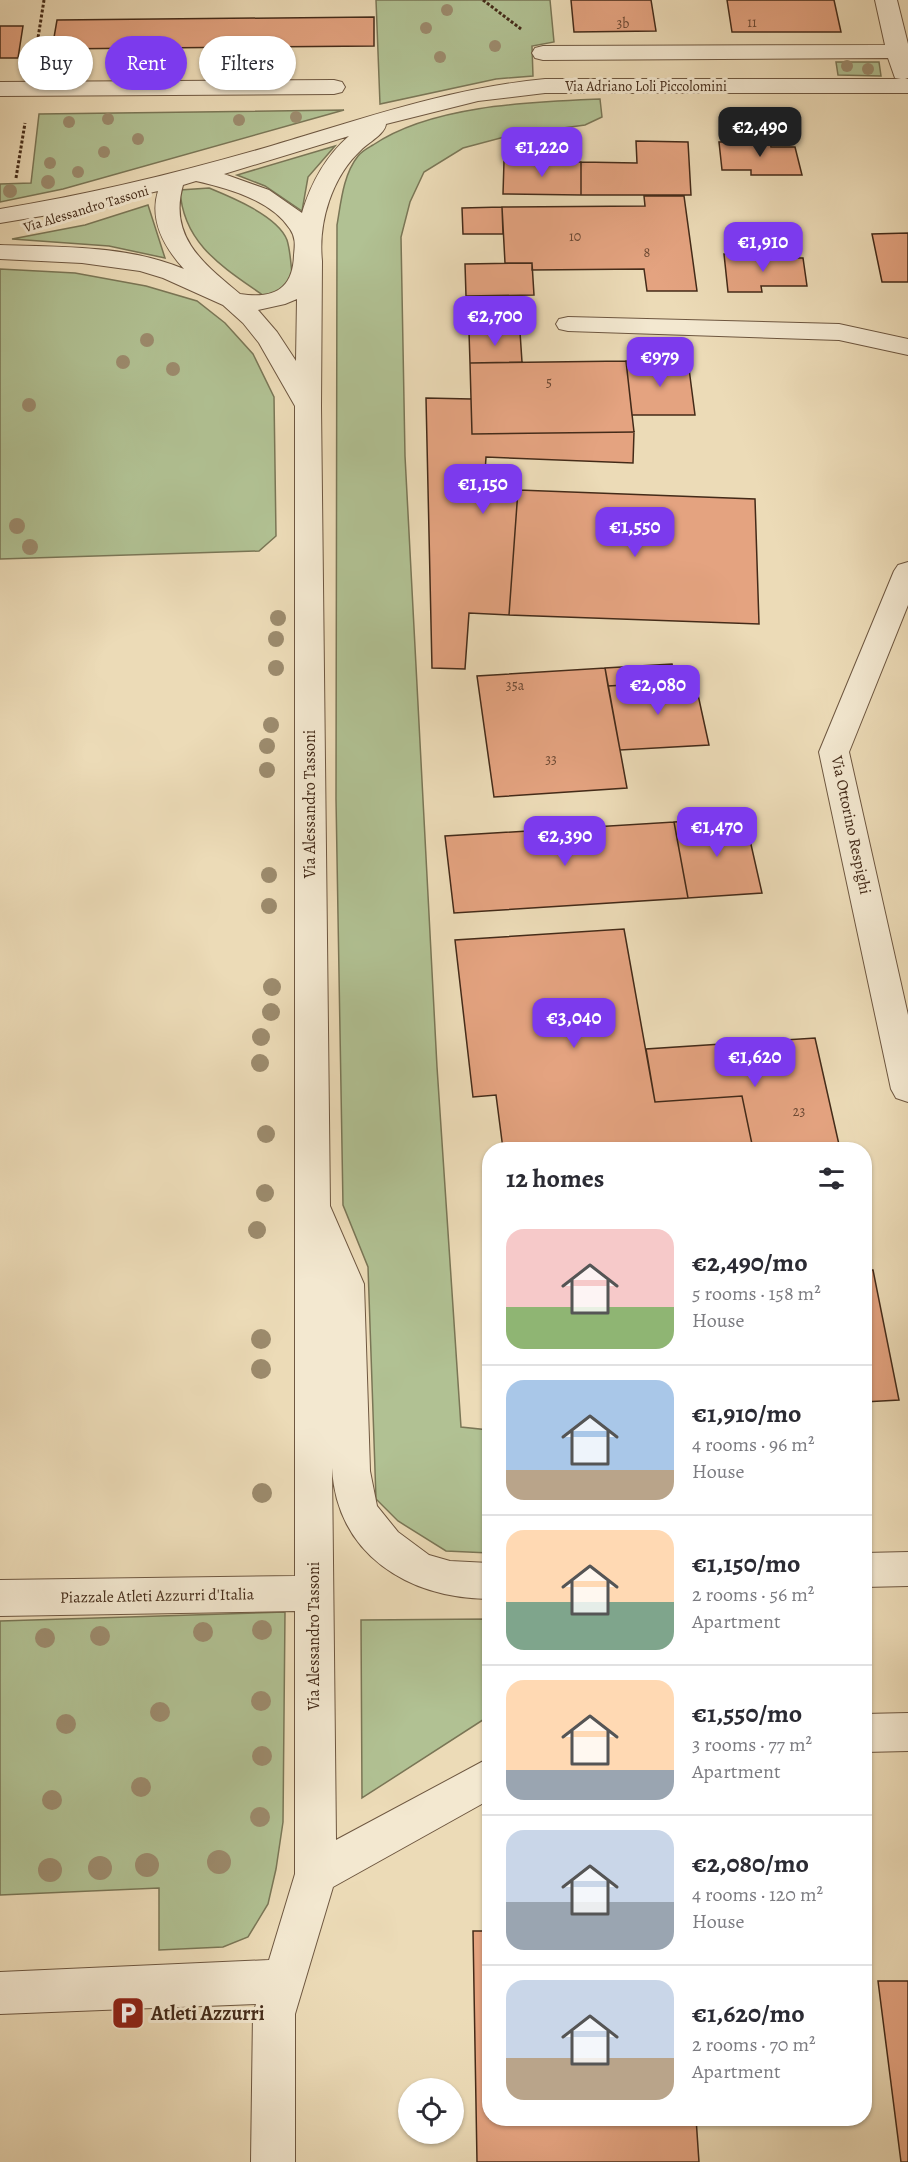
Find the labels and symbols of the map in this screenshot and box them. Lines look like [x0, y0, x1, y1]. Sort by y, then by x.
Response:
house number: 11 [747, 13, 757, 32]
house number: 3b [617, 14, 629, 33]
street label: Via Adriano Loli Piccolomini [564, 77, 727, 96]
pin: €2,490 [711, 107, 809, 158]
pin: €1,220 [493, 127, 591, 178]
street label: Via Alessandro Tassoni [20, 181, 151, 237]
pin: €1,910 [714, 222, 812, 273]
house number: 10 [569, 227, 581, 246]
house number: 8 [644, 243, 651, 262]
pin: €2,700 [446, 296, 544, 347]
pin: €979 [624, 337, 696, 388]
house number: 5 [546, 373, 552, 392]
pin: €1,150 [434, 464, 532, 515]
pin: €1,550 [586, 507, 684, 558]
pin: €2,080 [609, 665, 707, 716]
house number: 35a [506, 676, 525, 695]
street label: Via Alessandro Tassoni [299, 730, 321, 879]
house number: 33 [545, 750, 557, 769]
street label: Via Ottorino Respighi [825, 753, 876, 896]
pin: €1,470 [668, 807, 766, 858]
pin: €2,390 [516, 816, 614, 867]
pin: €3,040 [525, 998, 623, 1049]
pin: €1,620 [706, 1037, 804, 1088]
house number: 23 [793, 1102, 805, 1121]
street label: Via Alessandro Tassoni [303, 1562, 325, 1711]
street label: Piazzale Atleti Azzurri d'Italia [60, 1583, 255, 1609]
parking icon: Atleti Azzurri [110, 1995, 146, 2031]
place label: Atleti Azzurri [150, 2000, 265, 2027]

